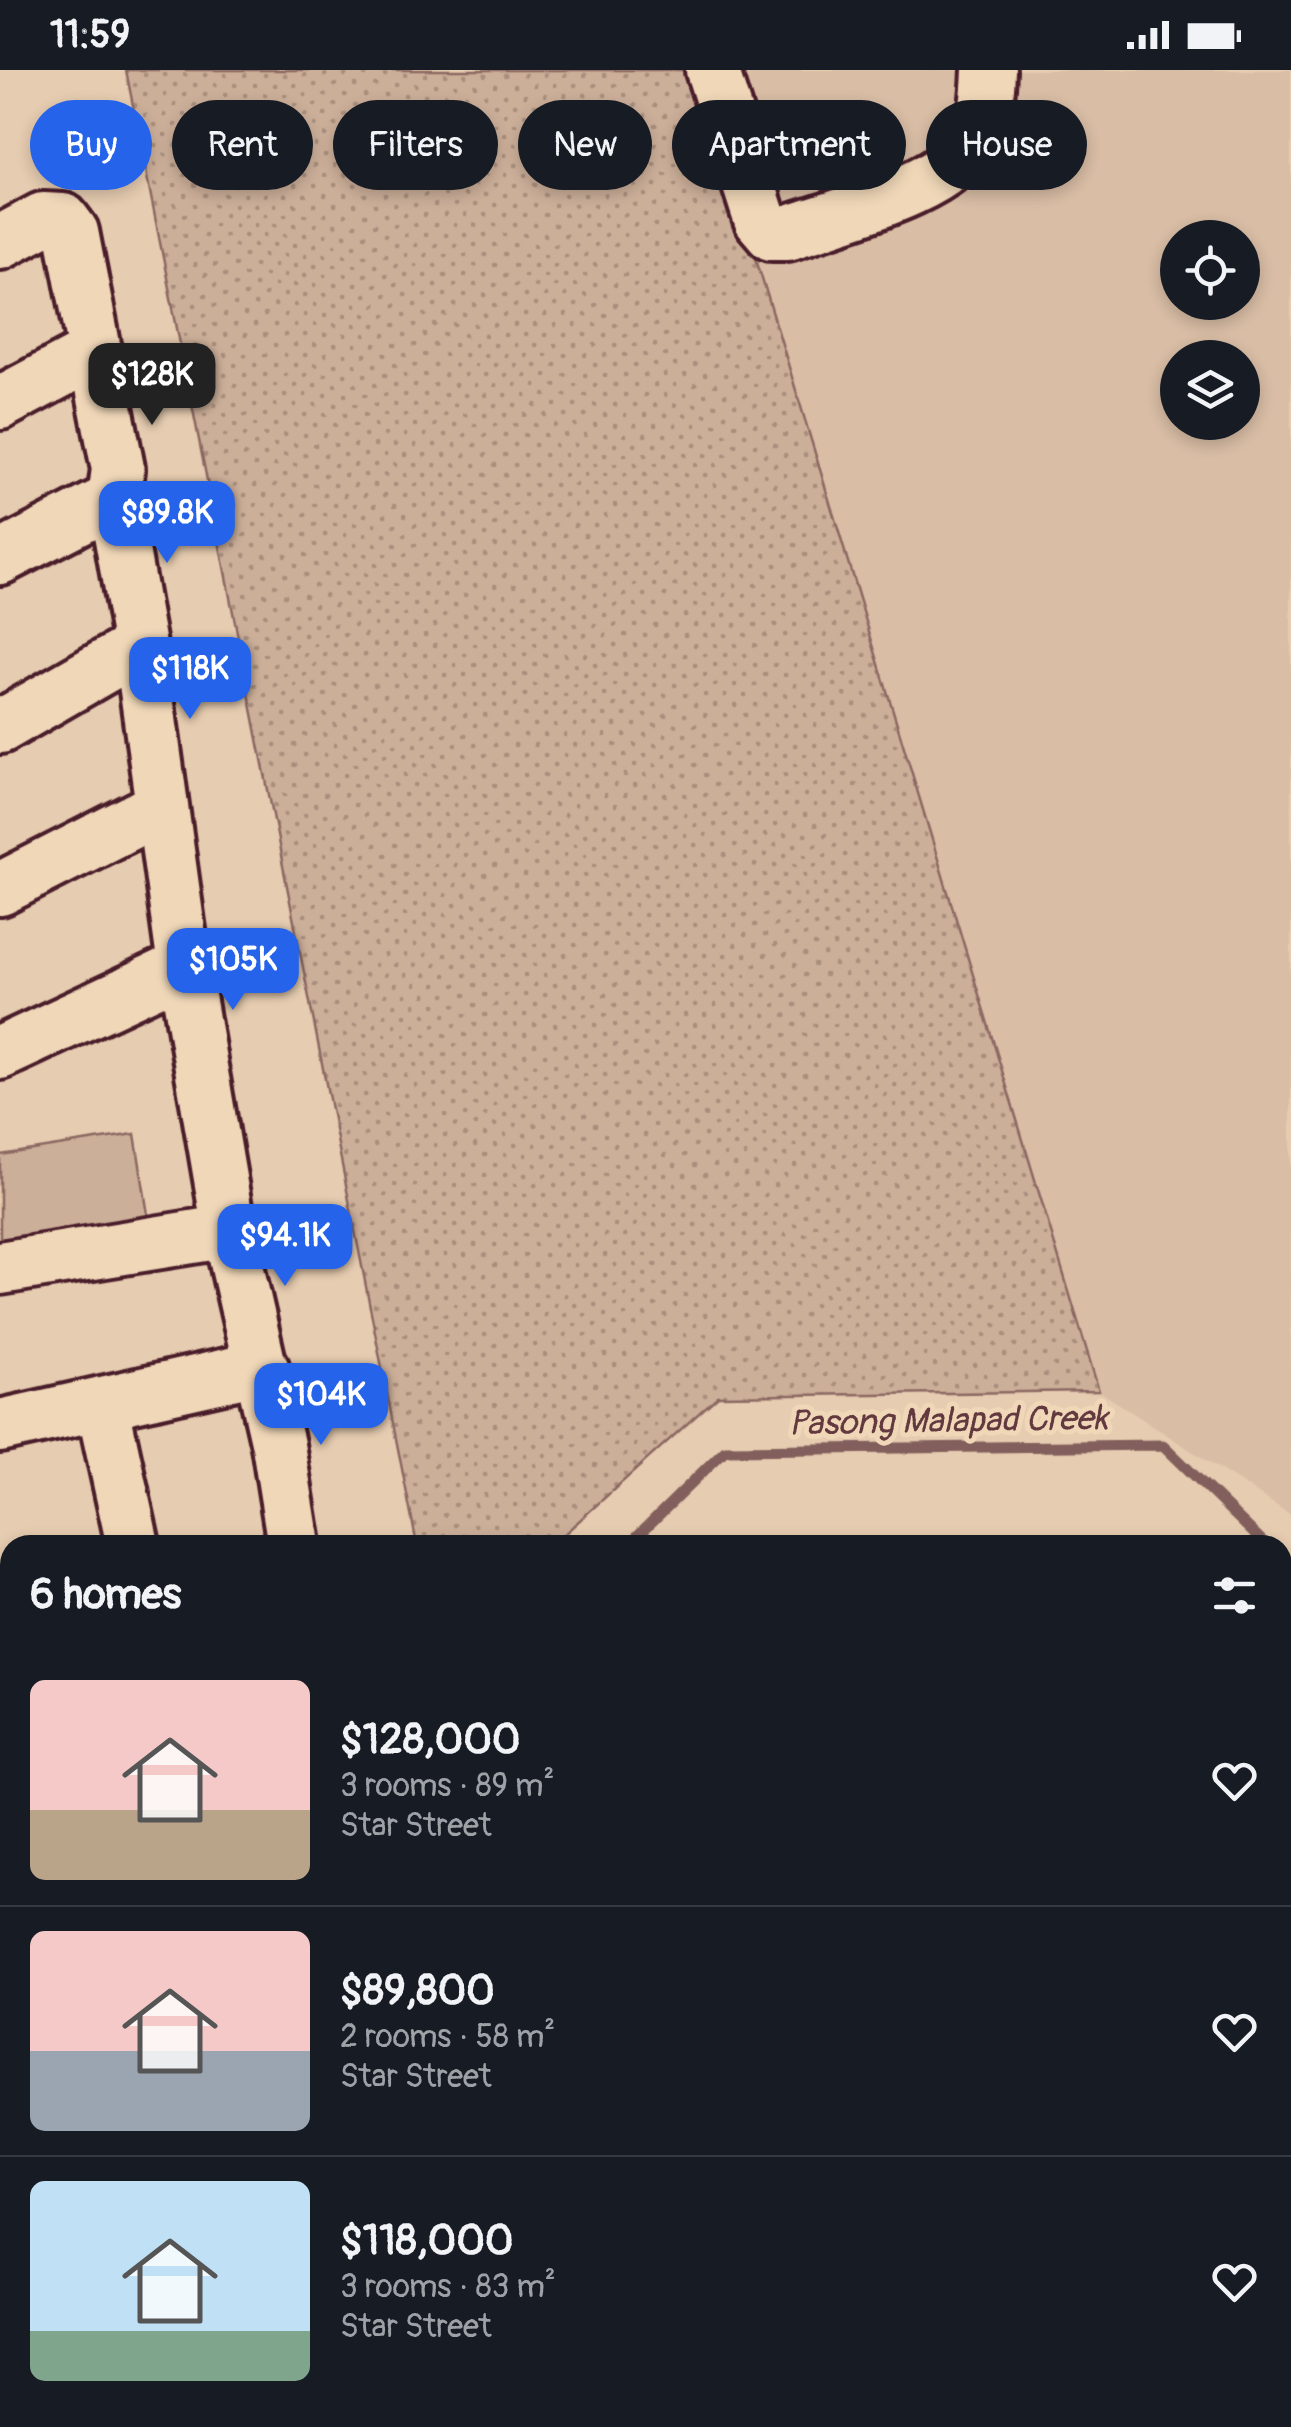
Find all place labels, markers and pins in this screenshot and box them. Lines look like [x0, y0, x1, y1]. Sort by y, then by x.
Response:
pin: $128K [82, 343, 222, 428]
pin: $89.8K [86, 481, 248, 566]
pin: $118K [120, 637, 260, 722]
pin: $105K [163, 928, 303, 1013]
pin: $94.1K [204, 1204, 366, 1289]
pin: $104K [251, 1363, 391, 1448]

